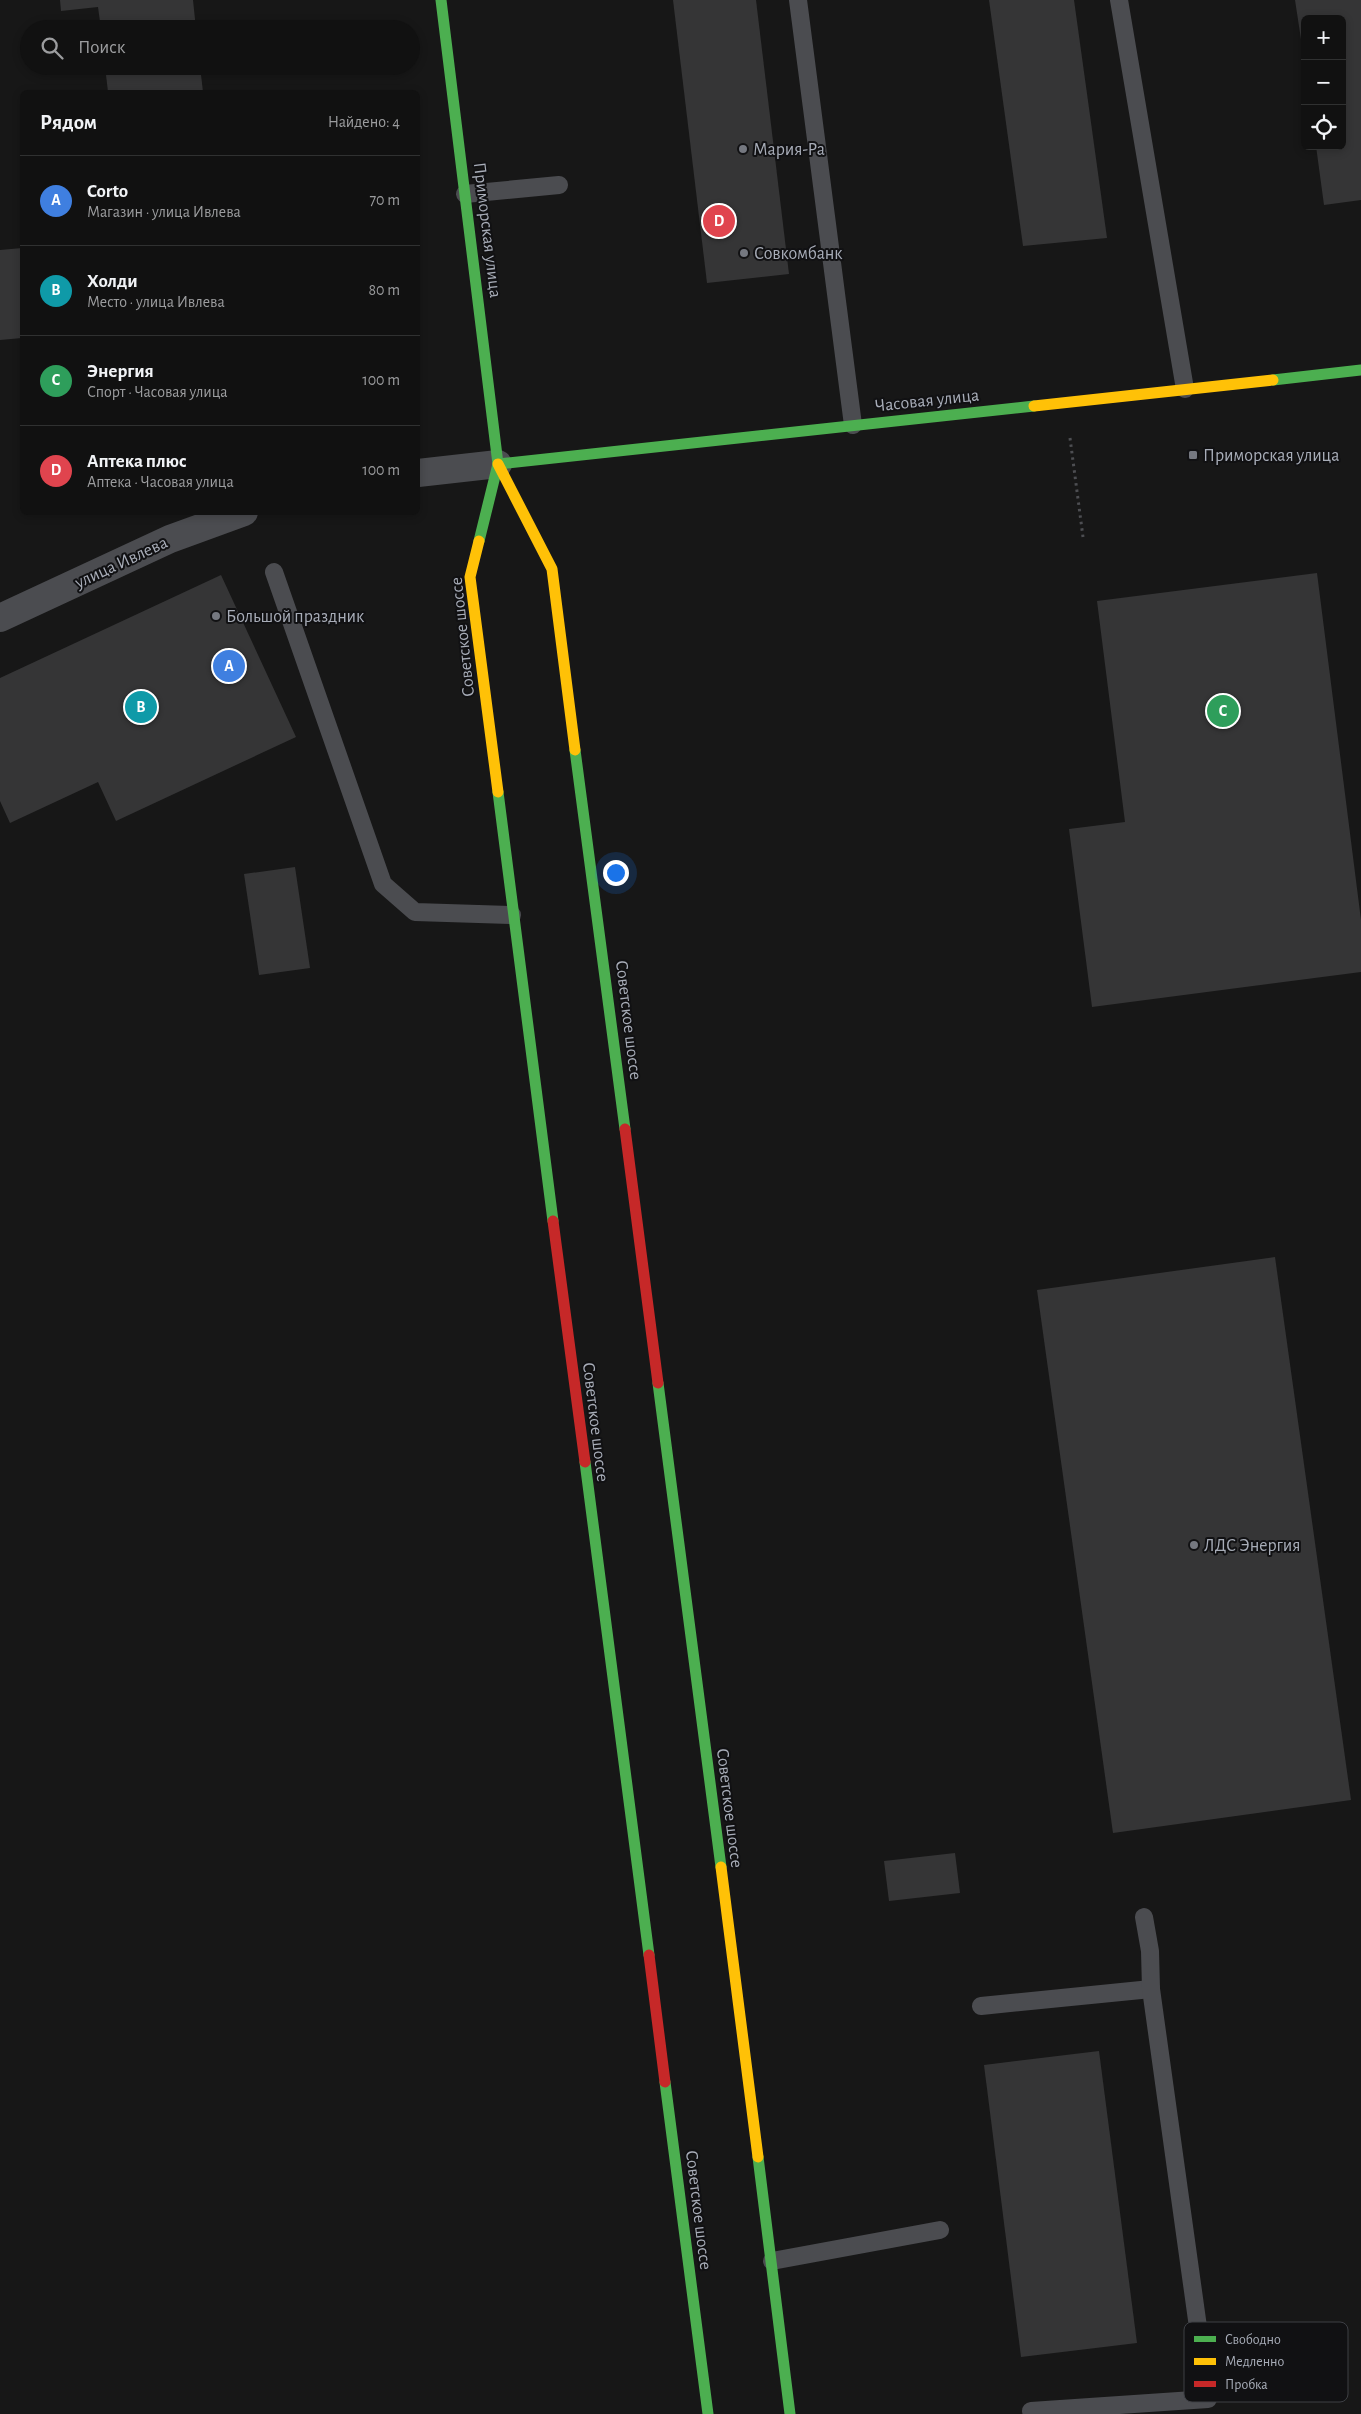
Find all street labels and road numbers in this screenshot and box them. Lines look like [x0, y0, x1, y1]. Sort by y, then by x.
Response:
street label: Приморская улица [470, 161, 504, 299]
street label: Часовая улица [874, 387, 980, 415]
street label: улица Ивлева [71, 534, 171, 593]
street label: Советское шоссе [448, 576, 478, 698]
street label: Советское шоссе [612, 959, 644, 1081]
street label: Советское шоссе [579, 1361, 611, 1483]
street label: Советское шоссе [713, 1747, 745, 1869]
street label: Советское шоссе [682, 2149, 714, 2271]

